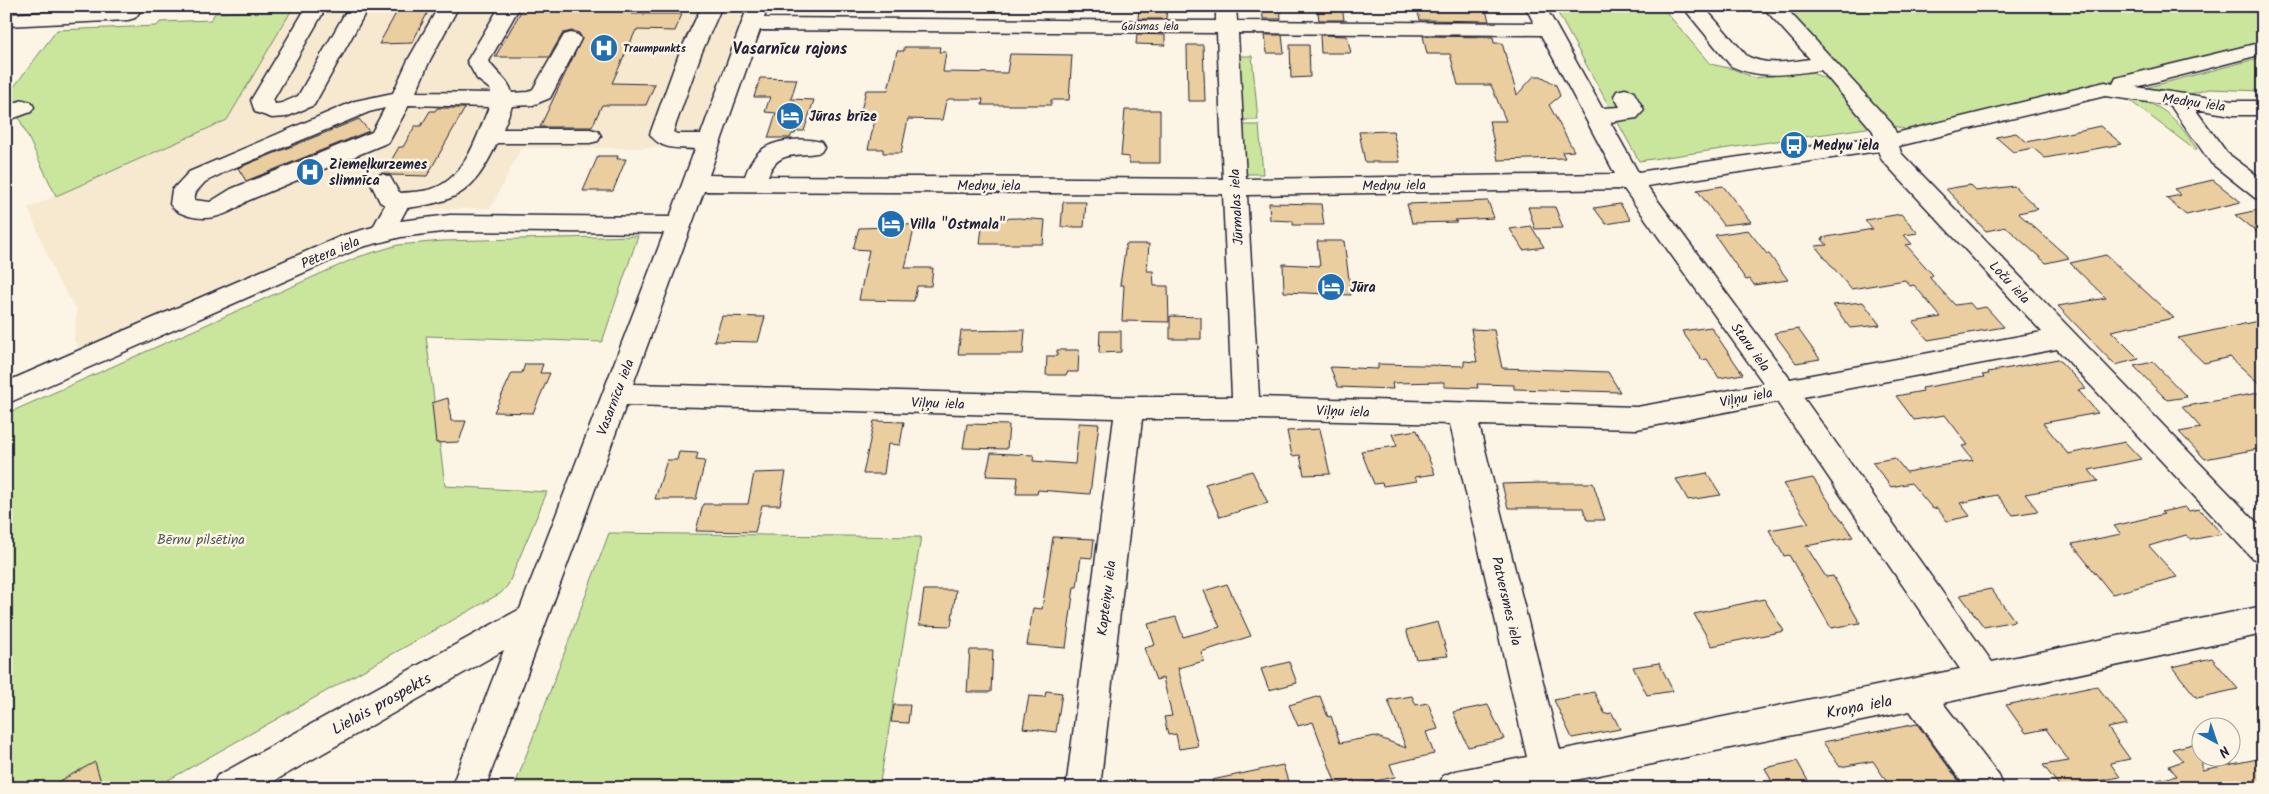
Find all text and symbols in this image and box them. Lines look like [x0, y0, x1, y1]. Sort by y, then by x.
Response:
street label: Gaismas iela [1121, 18, 1179, 36]
hospital icon: Traumpunkts [589, 33, 619, 63]
district label: Vasarnīcu rajons [733, 37, 848, 62]
place label: Traumpunkts [623, 40, 687, 58]
street label: Medņu iela [2161, 88, 2227, 118]
hotel icon: Jūras brīze [775, 101, 805, 131]
place label: Jūras brīze [809, 106, 877, 128]
bus stop icon: Medņu iela [1779, 130, 1809, 160]
place label: Medņu iela [1813, 135, 1879, 157]
place label: Ziemeļkurzemes slimnīca [329, 154, 428, 192]
hospital icon: Ziemeļkurzemes slimnīca [295, 157, 325, 187]
street label: Jūrmalas iela [1224, 168, 1250, 246]
street label: Medņu iela [1362, 174, 1426, 198]
street label: Medņu iela [957, 175, 1021, 197]
hotel icon: Villa "Ostmala" [876, 209, 906, 239]
place label: Villa "Ostmala" [910, 214, 1006, 236]
street label: Pētera iela [298, 231, 363, 275]
street label: Loču iela [1983, 256, 2035, 309]
hotel icon: Jūra [1316, 272, 1346, 302]
place label: Jūra [1350, 277, 1376, 299]
street label: Staru iela [1725, 318, 1776, 377]
street label: Vasarnīcu iela [591, 356, 641, 439]
street label: Viļņu iela [1718, 382, 1775, 414]
street label: Viļņu iela [911, 392, 965, 416]
street label: Viļņu iela [1316, 400, 1370, 424]
park label: Bērnu pilsētiņa [157, 529, 245, 551]
street label: Patversmes iela [1485, 554, 1527, 648]
street label: Kapteiņu iela [1091, 559, 1123, 637]
street label: Lielais prospekts [327, 666, 436, 742]
street label: Kroņa iela [1824, 689, 1894, 726]
north arrow [2192, 716, 2242, 766]
text: N [2213, 740, 2234, 763]

